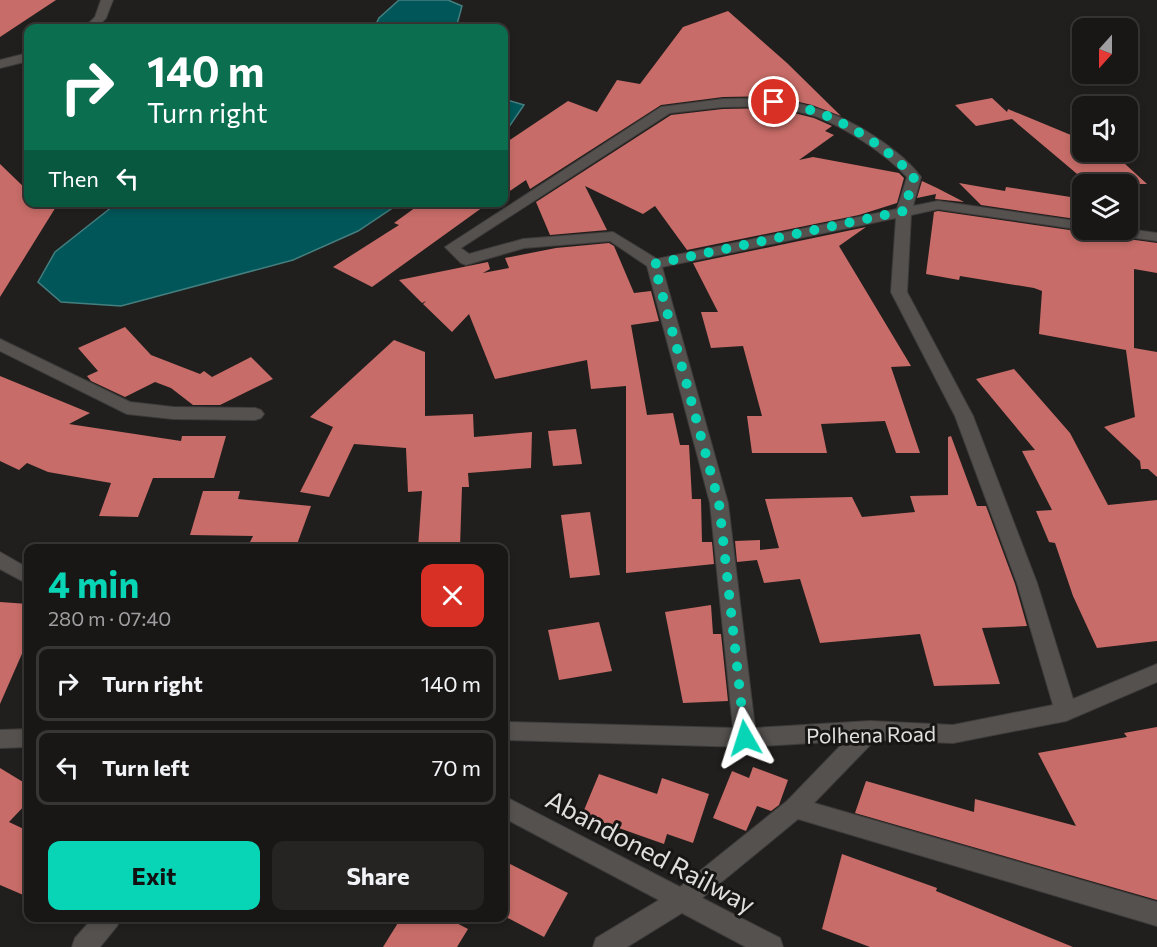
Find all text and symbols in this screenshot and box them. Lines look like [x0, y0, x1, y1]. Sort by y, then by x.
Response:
north arrow [1072, 18, 1138, 84]
map controls [1072, 18, 1138, 240]
text: 140 m [147, 44, 264, 96]
icon: right [48, 48, 126, 126]
pin [748, 76, 799, 127]
icon: arrive [757, 85, 790, 118]
text: Turn right [147, 96, 267, 129]
button: sound [1072, 96, 1138, 162]
icon: left [111, 162, 144, 195]
text: Then [48, 165, 99, 192]
button: layers [1072, 174, 1138, 240]
text: 4 min [48, 561, 139, 605]
button: close [421, 564, 484, 627]
text: 280 m · 07:40 [48, 606, 171, 630]
icon: right [51, 667, 84, 700]
text: Turn right [102, 670, 203, 697]
text: 140 m [421, 670, 481, 697]
position arrow [713, 706, 777, 770]
street label: Polhena Road [806, 720, 936, 748]
icon: left [51, 751, 84, 784]
text: Turn left [102, 754, 189, 781]
text: 70 m [432, 754, 481, 781]
street label: Abandoned Railway [541, 783, 761, 919]
button: Exit [48, 841, 260, 910]
button: Share [272, 841, 484, 910]

